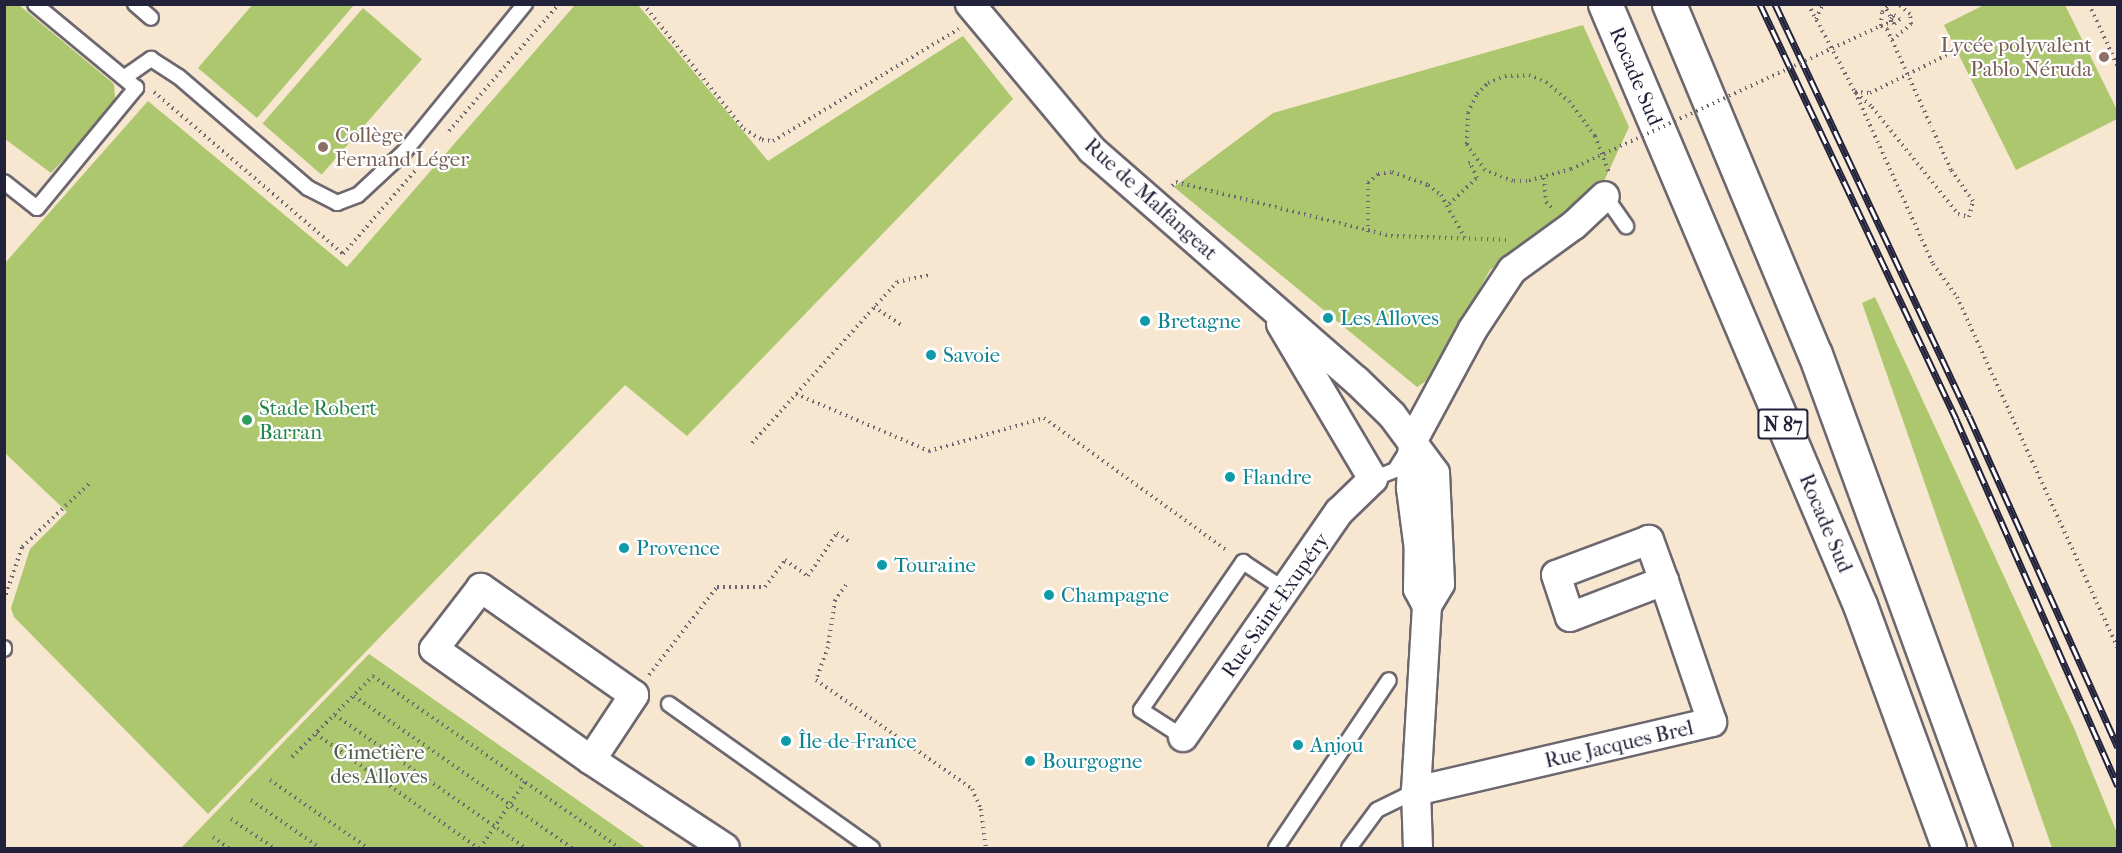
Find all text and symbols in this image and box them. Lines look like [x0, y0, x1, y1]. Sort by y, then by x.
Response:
street label: Rocade Sud [1604, 23, 1668, 129]
place label: Lycée polyvalent Pablo Néruda [1940, 32, 2092, 82]
marker: Lycée polyvalent Pablo Néruda [2097, 50, 2111, 64]
place label: Collège Fernand Léger [335, 122, 469, 172]
street label: Rue de Malfangeat [1079, 133, 1223, 265]
marker: Collège Fernand Léger [316, 140, 330, 154]
place label: Les Alloves [1340, 305, 1439, 331]
place label: Bretagne [1157, 308, 1241, 334]
marker: Les Alloves [1321, 311, 1335, 325]
marker: Bretagne [1138, 314, 1152, 328]
place label: Savoie [943, 342, 1000, 368]
marker: Savoie [924, 348, 938, 362]
place label: Stade Robert Barran [259, 395, 377, 445]
road number: N 87 [1756, 407, 1810, 441]
marker: Stade Robert Barran [240, 413, 254, 427]
place label: Flandre [1242, 464, 1312, 490]
marker: Flandre [1223, 470, 1237, 484]
street label: Rocade Sud [1794, 470, 1858, 576]
street label: Rue Saint-Exupéry [1216, 528, 1334, 682]
place label: Provence [636, 535, 720, 561]
marker: Provence [617, 541, 631, 555]
place label: Touraine [894, 552, 976, 578]
marker: Touraine [875, 558, 889, 572]
place label: Champagne [1061, 582, 1169, 608]
marker: Champagne [1042, 588, 1056, 602]
street label: Rue Jacques Brel [1542, 715, 1696, 773]
place label: Île-de-France [798, 728, 917, 754]
place label: Anjou [1310, 732, 1363, 758]
marker: Île-de-France [779, 734, 793, 748]
marker: Anjou [1291, 738, 1305, 752]
park label: Cimetière des Alloves [330, 739, 428, 789]
place label: Bourgogne [1042, 748, 1142, 774]
marker: Bourgogne [1023, 754, 1037, 768]

